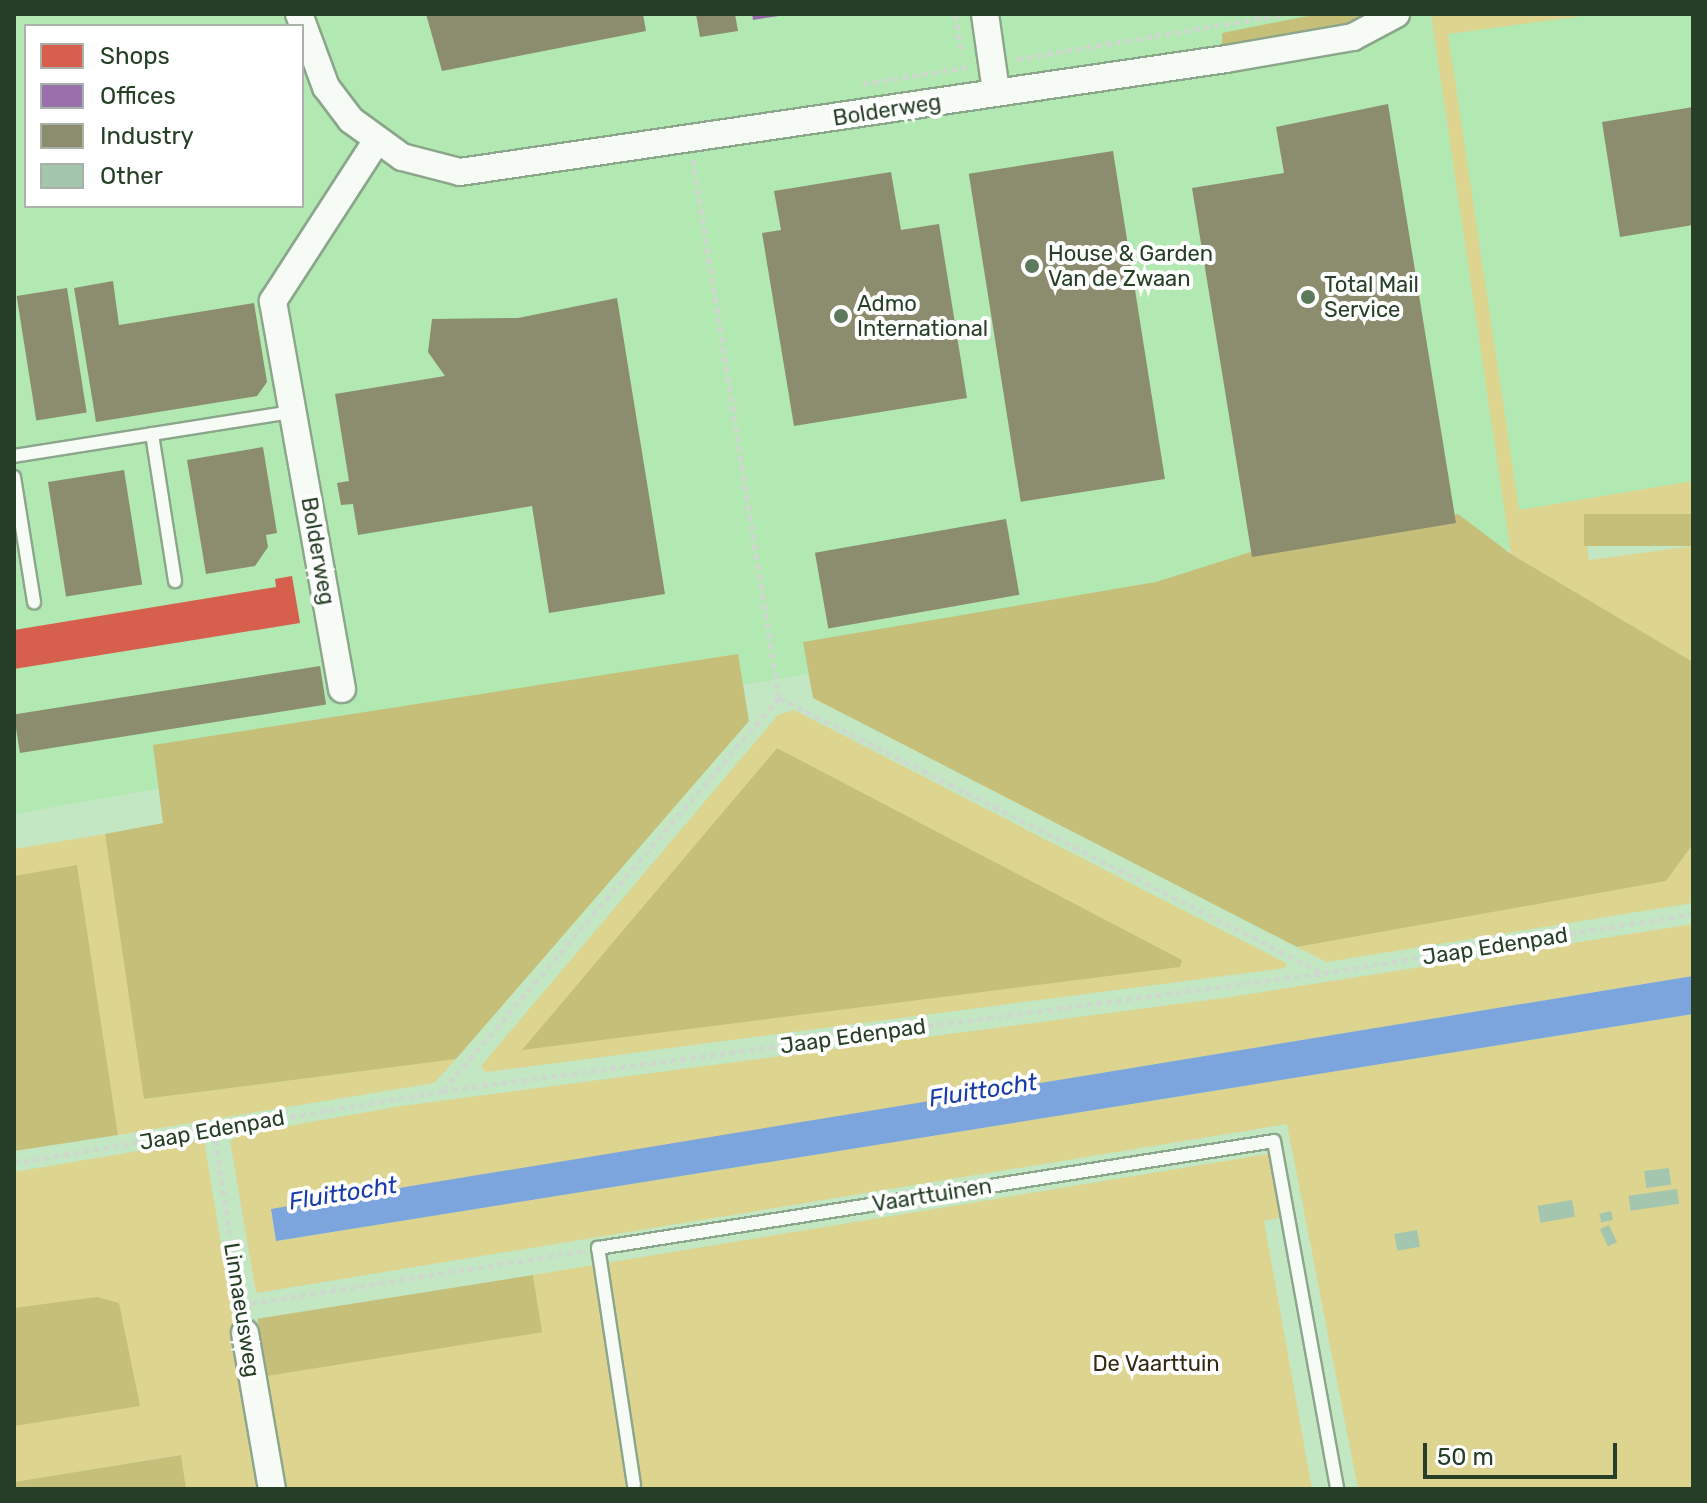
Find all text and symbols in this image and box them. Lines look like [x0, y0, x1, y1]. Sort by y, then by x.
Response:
legend [24, 24, 304, 208]
text: Shops [100, 42, 170, 70]
text: Offices [100, 82, 176, 110]
street label: Bolderweg [831, 88, 943, 132]
text: Industry [100, 122, 194, 150]
text: Other [100, 162, 163, 190]
place label: House & Garden Van de Zwaan [1048, 240, 1213, 292]
marker: House & Garden Van de Zwaan [1023, 257, 1041, 275]
place label: Total Mail Service [1324, 271, 1419, 322]
marker: Total Mail Service [1299, 288, 1317, 306]
place label: Admo International [857, 290, 988, 342]
marker: Admo International [832, 307, 850, 325]
street label: Bolderweg [296, 495, 340, 607]
street label: Jaap Edenpad [1420, 921, 1570, 971]
street label: Jaap Edenpad [778, 1013, 928, 1059]
water label: Fluittocht [927, 1068, 1039, 1114]
street label: Jaap Edenpad [137, 1104, 287, 1156]
water label: Fluittocht [287, 1171, 399, 1217]
street label: Vaarttuinen [870, 1173, 994, 1217]
street label: Linnaeusweg [218, 1241, 266, 1379]
park label: De Vaarttuin [1092, 1351, 1220, 1377]
scale bar [1427, 1427, 1621, 1477]
text: 50 m [1437, 1443, 1494, 1471]

